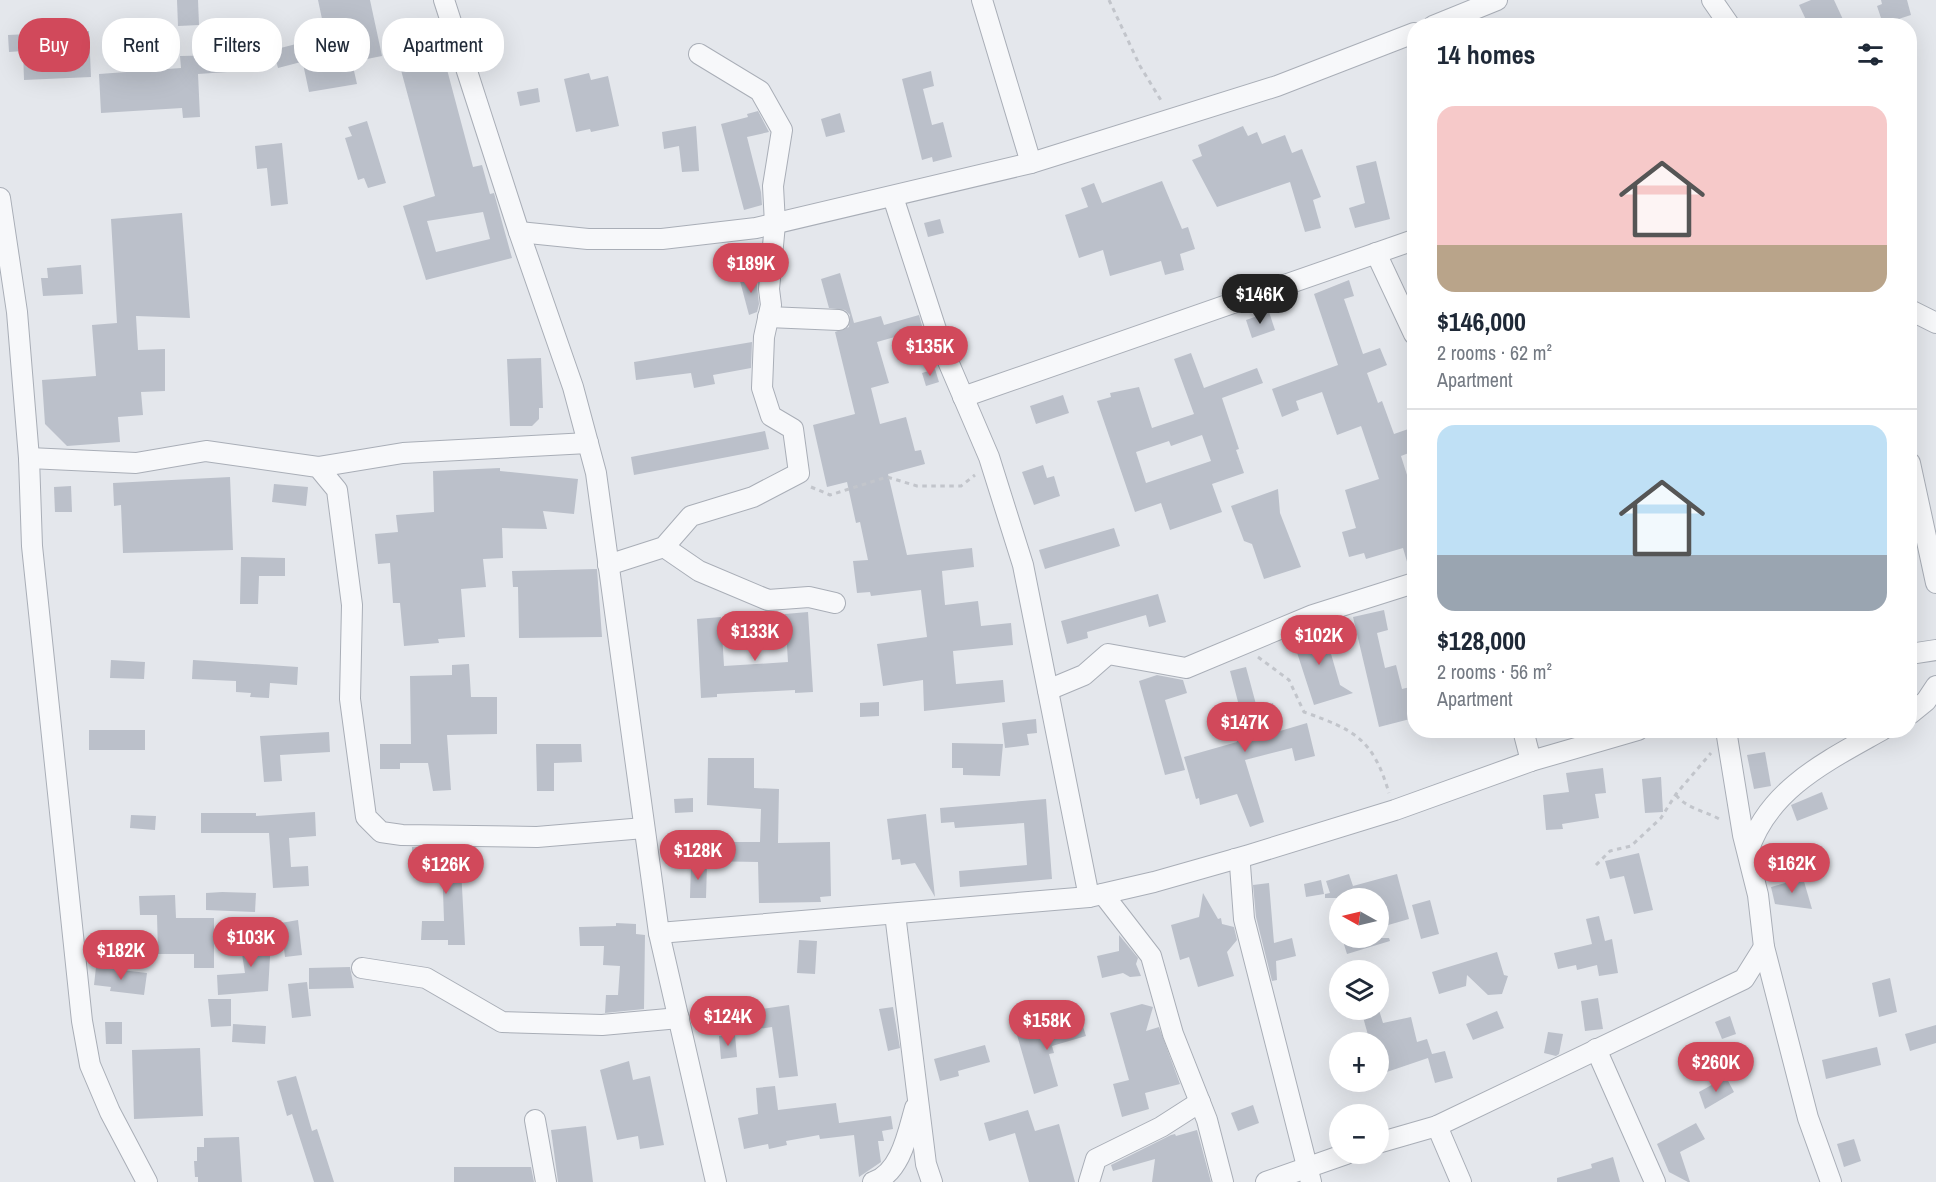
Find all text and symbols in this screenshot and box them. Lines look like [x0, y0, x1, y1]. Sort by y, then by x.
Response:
chip: Buy [18, 18, 90, 72]
chip: Rent [102, 18, 180, 72]
chip: Filters [192, 18, 282, 72]
chip: New [294, 18, 370, 72]
chip: Apartment [382, 18, 504, 72]
text: 14 homes [1437, 37, 1535, 72]
icon: filters [1854, 38, 1887, 71]
icon: home [1608, 145, 1716, 253]
pin: $189K [709, 243, 793, 294]
text: $189K [727, 249, 775, 276]
pin: $146K [1218, 274, 1302, 325]
text: $146K [1236, 280, 1284, 307]
text: $146,000 [1437, 304, 1526, 339]
pin: $135K [888, 326, 972, 377]
text: $135K [906, 332, 954, 359]
text: 2 rooms · 62 m² [1437, 339, 1552, 366]
text: Apartment [1437, 366, 1513, 393]
icon: home [1608, 464, 1716, 572]
pin: $133K [713, 611, 797, 662]
pin: $102K [1277, 615, 1361, 666]
text: $133K [731, 617, 779, 644]
text: $102K [1295, 621, 1343, 648]
text: $128,000 [1437, 623, 1526, 658]
text: 2 rooms · 56 m² [1437, 658, 1552, 685]
text: Apartment [1437, 685, 1513, 712]
pin: $147K [1203, 702, 1287, 753]
text: $147K [1221, 708, 1269, 735]
pin: $128K [656, 830, 740, 881]
text: $128K [674, 836, 722, 863]
pin: $162K [1750, 843, 1834, 894]
pin: $126K [404, 844, 488, 895]
text: $162K [1768, 849, 1816, 876]
text: $126K [422, 850, 470, 877]
north arrow [1329, 888, 1389, 948]
map controls [1329, 888, 1389, 1164]
pin: $103K [209, 917, 293, 968]
text: $103K [227, 923, 275, 950]
pin: $182K [79, 930, 163, 981]
text: $182K [97, 936, 145, 963]
button: layers [1329, 960, 1389, 1020]
pin: $124K [686, 996, 770, 1047]
pin: $158K [1005, 1000, 1089, 1051]
text: $124K [704, 1002, 752, 1029]
text: $158K [1023, 1006, 1071, 1033]
button: + [1329, 1032, 1389, 1092]
pin: $260K [1674, 1042, 1758, 1093]
text: $260K [1692, 1048, 1740, 1075]
button: − [1329, 1104, 1389, 1164]

